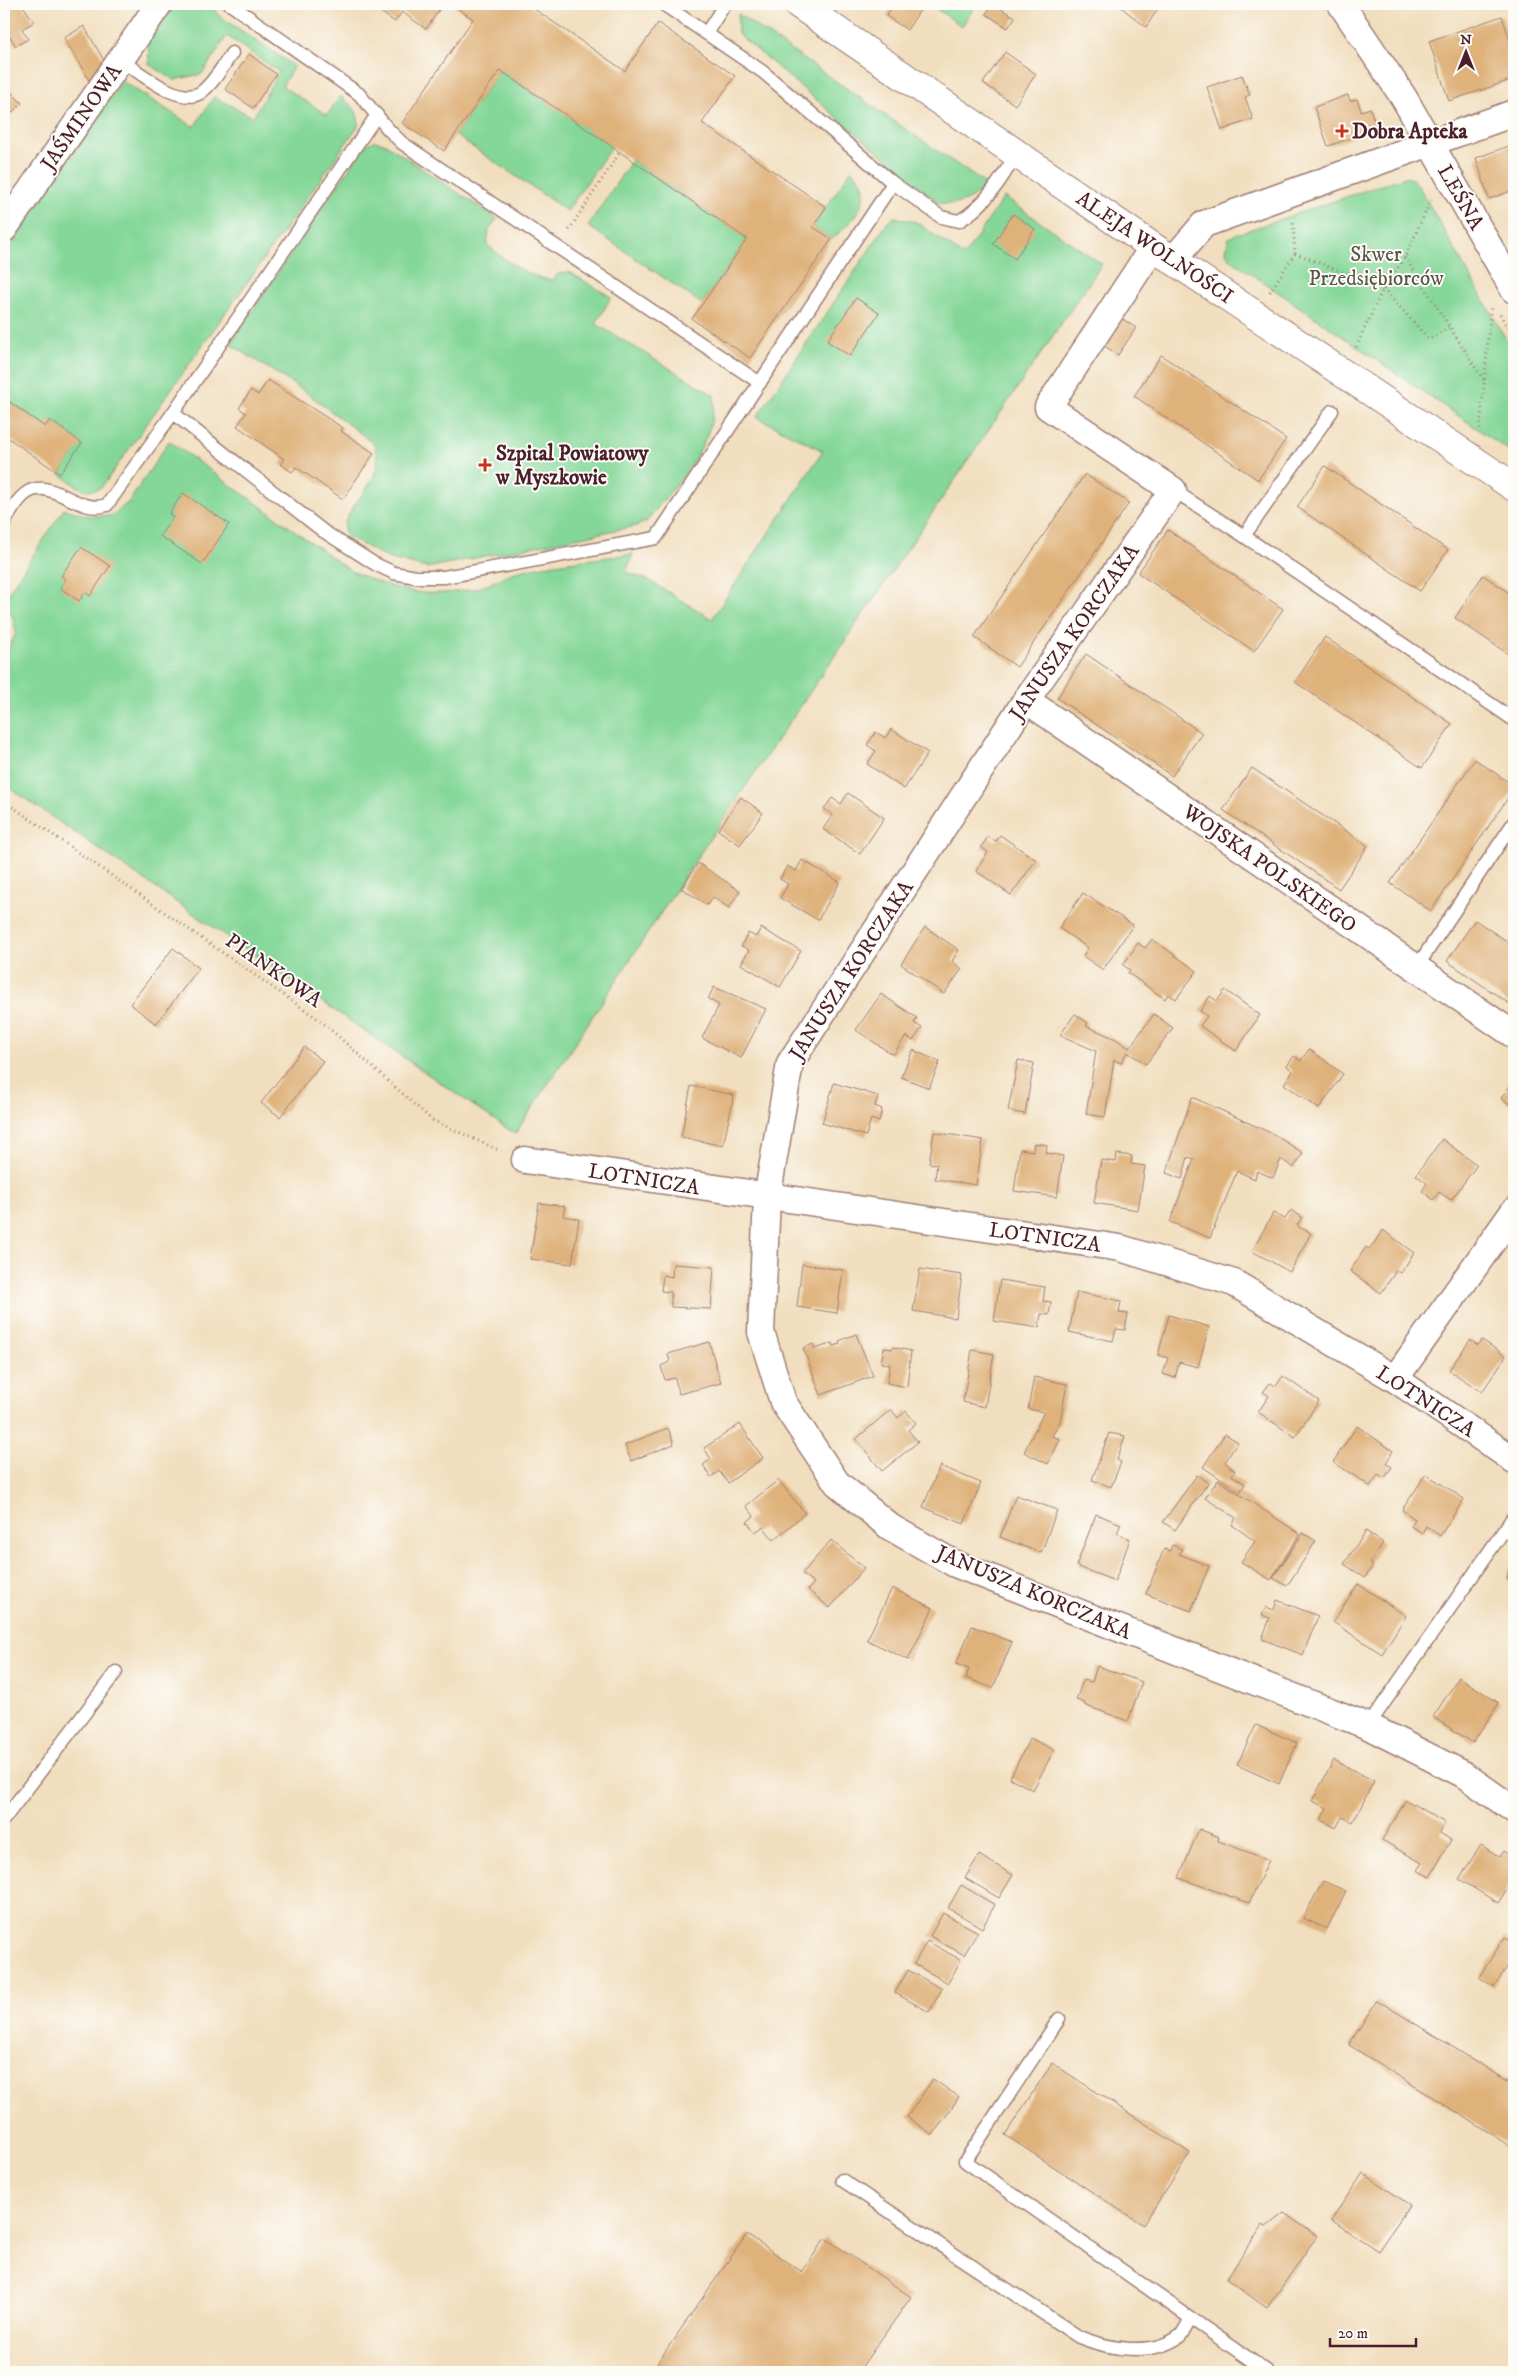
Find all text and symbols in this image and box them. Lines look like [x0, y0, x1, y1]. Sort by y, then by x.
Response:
north arrow [1440, 28, 1490, 78]
text: N [1460, 31, 1472, 49]
street label: JAŚMINOWA [33, 58, 128, 177]
place label: Dobra Apteka [1352, 119, 1469, 145]
marker: Dobra Apteka [1336, 125, 1348, 137]
street label: LEŚNA [1431, 159, 1491, 235]
street label: ALEJA WOLNOŚCI [1071, 184, 1239, 310]
park label: Skwer Przedsiębiorców [1308, 242, 1444, 292]
place label: Szpital Powiatowy w Myszkowie [495, 441, 649, 491]
marker: Szpital Powiatowy w Myszkowie [478, 458, 492, 472]
street label: JANUSZA KORCZAKA [1003, 539, 1146, 727]
street label: WOJSKA POLSKIEGO [1177, 798, 1361, 939]
street label: JANUSZA KORCZAKA [783, 875, 920, 1067]
street label: PIANKOWA [220, 928, 327, 1014]
street label: LOTNICZA [586, 1158, 702, 1202]
street label: LOTNICZA [987, 1217, 1103, 1259]
street label: LOTNICZA [1371, 1360, 1480, 1444]
street label: JANUSZA KORCZAKA [930, 1539, 1135, 1646]
scale bar [1330, 2316, 1417, 2348]
text: 20 m [1338, 2324, 1368, 2343]

